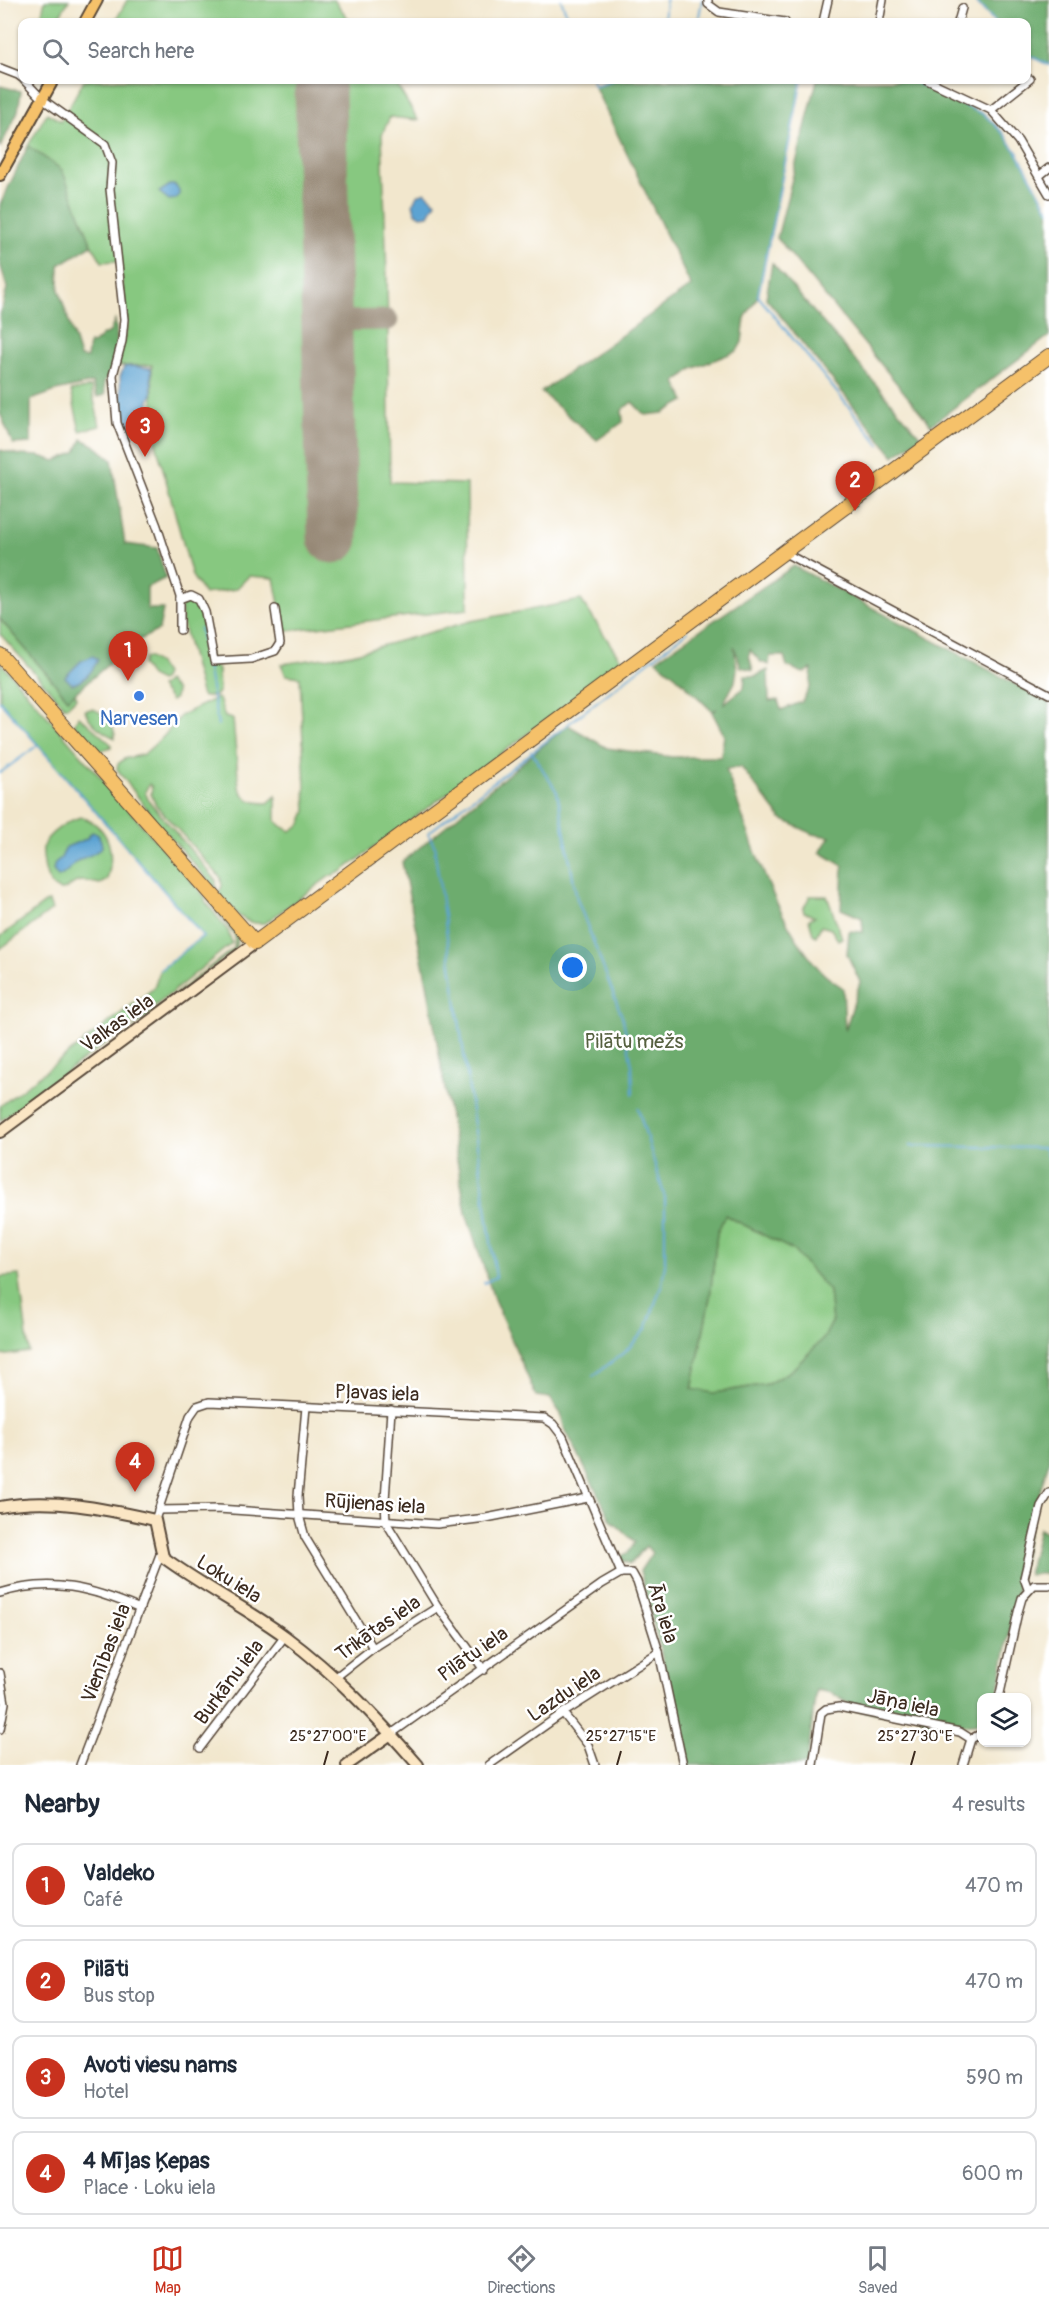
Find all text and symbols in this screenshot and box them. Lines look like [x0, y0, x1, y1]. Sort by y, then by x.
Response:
search box [18, 18, 1031, 84]
icon: search [39, 35, 72, 68]
text: Search here [87, 37, 194, 65]
pin: 3 [126, 408, 164, 457]
pin: 2 [836, 462, 874, 511]
pin: 1 [108, 632, 148, 681]
marker: Narvesen [132, 689, 146, 703]
place label: Narvesen [100, 706, 178, 731]
your location [558, 953, 587, 982]
street label: Valkas iela [75, 988, 159, 1058]
park label: Pilātu mežs [584, 1029, 684, 1054]
street label: Pļavas iela [334, 1379, 420, 1407]
pin: 4 [116, 1442, 154, 1492]
street label: Rūjienas iela [324, 1488, 426, 1520]
street label: Loku iela [192, 1549, 266, 1609]
street label: Āra iela [642, 1580, 684, 1646]
street label: Trikātas iela [331, 1590, 425, 1666]
street label: Vienības iela [76, 1600, 136, 1706]
street label: Pilātu iela [433, 1621, 513, 1687]
street label: Burkānu iela [189, 1634, 269, 1730]
street label: Lazdu iela [523, 1661, 605, 1727]
street label: Jāņa iela [865, 1683, 941, 1723]
map controls [977, 1693, 1031, 1747]
button: layers [977, 1693, 1031, 1747]
text: 25°27'00"E [290, 1727, 367, 1746]
text: 25°27'15"E [586, 1727, 656, 1746]
text: 25°27'30"E [878, 1727, 953, 1746]
text: Nearby [24, 1788, 100, 1820]
text: 4 results [952, 1792, 1025, 1817]
text: Valdeko [83, 1859, 154, 1887]
text: 1 [42, 1873, 49, 1898]
text: 470 m [965, 1873, 1023, 1898]
text: Café [83, 1887, 123, 1912]
text: Pilāti [83, 1955, 128, 1983]
text: 2 [40, 1969, 51, 1994]
text: 470 m [965, 1969, 1023, 1994]
text: Bus stop [83, 1983, 155, 2008]
text: Avoti viesu nams [83, 2051, 237, 2079]
text: 3 [40, 2065, 51, 2090]
text: 590 m [966, 2065, 1023, 2090]
text: Hotel [83, 2079, 129, 2104]
text: 4 Mīļas Ķepas [83, 2147, 210, 2175]
text: 4 [40, 2161, 51, 2186]
text: 600 m [962, 2161, 1023, 2186]
text: Place · Loku iela [83, 2175, 216, 2200]
tab: Map [151, 2242, 184, 2298]
tab: Directions [487, 2242, 555, 2298]
tab: Saved [858, 2242, 898, 2298]

